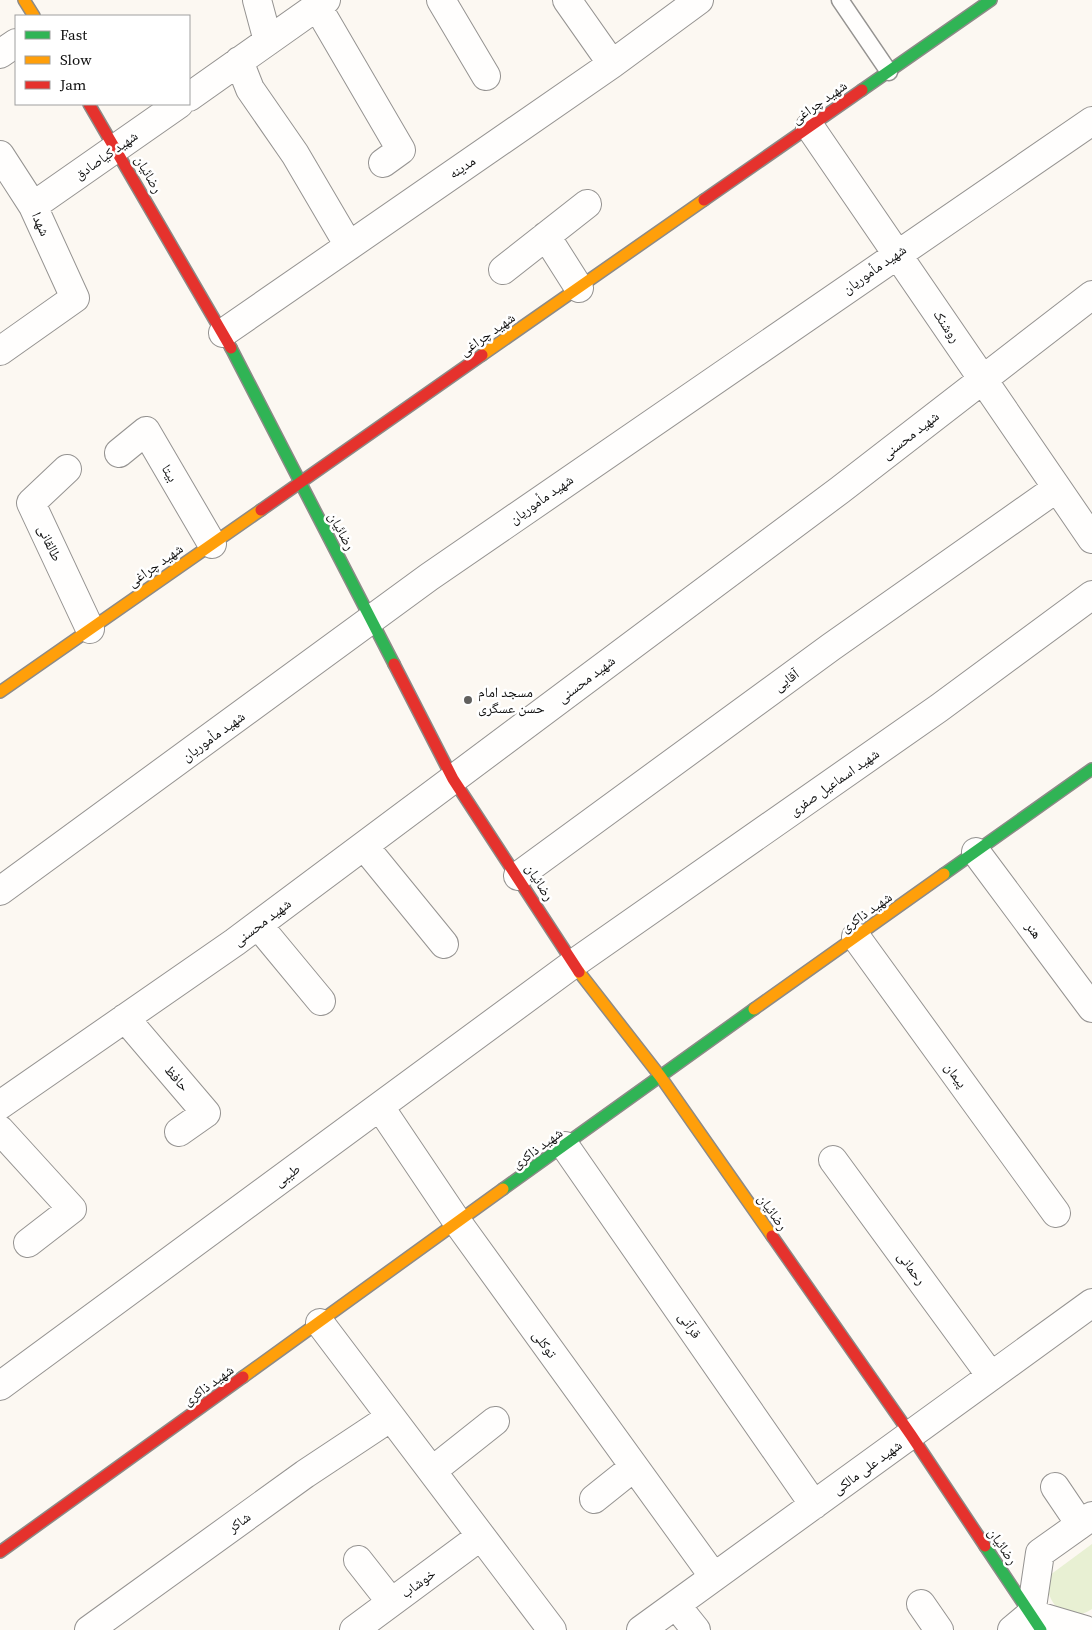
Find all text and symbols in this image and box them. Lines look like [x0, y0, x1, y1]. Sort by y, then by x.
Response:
legend [15, 15, 190, 105]
text: Fast [60, 24, 87, 45]
text: Slow [60, 49, 92, 70]
text: Jam [59, 74, 87, 95]
street label: شهید چراغی [787, 75, 851, 129]
street label: شهید کیاصادق [70, 126, 142, 184]
street label: رضائیان [130, 151, 168, 197]
street label: مدینه [445, 151, 479, 183]
street label: شهدا [27, 209, 55, 239]
street label: شهید مأموریان [838, 239, 910, 299]
street label: روشنک [929, 305, 965, 347]
street label: شهید چراغی [455, 307, 519, 361]
street label: شهید محسنی [877, 406, 943, 464]
street label: بیتا [157, 460, 183, 486]
street label: شهید مأموریان [505, 469, 577, 529]
street label: رضائیان [324, 508, 360, 554]
street label: طالقانی [33, 521, 67, 565]
street label: شهید چراغی [123, 538, 187, 592]
street label: شهید محسنی [553, 650, 619, 708]
street label: آقایی [769, 664, 803, 696]
place label: مسجد امام حسن عسگری [478, 682, 545, 718]
marker: مسجد امام حسن عسگری [462, 694, 474, 706]
street label: شهید مأموریان [177, 706, 249, 766]
street label: شهید اسماعیل صفری [785, 743, 883, 821]
street label: رضائیان [521, 859, 559, 905]
street label: شهید ذاکری [836, 887, 896, 937]
street label: شهید محسنی [229, 893, 295, 951]
street label: هنر [1020, 916, 1047, 943]
street label: پیمان [940, 1058, 972, 1092]
street label: حافظ [160, 1060, 194, 1096]
street label: شهید ذاکری [507, 1123, 567, 1173]
street label: طیبی [270, 1159, 304, 1191]
street label: رضائیان [753, 1190, 793, 1234]
street label: رحمانی [893, 1247, 931, 1289]
street label: قرآنی [674, 1308, 706, 1342]
street label: توکلی [528, 1326, 562, 1362]
street label: شهید ذاکری [178, 1360, 238, 1410]
street label: شهید علی مالکی [828, 1435, 906, 1499]
street label: شاکر [223, 1507, 255, 1538]
street label: رضائیان [983, 1524, 1023, 1568]
street label: خوشاب [396, 1563, 440, 1603]

